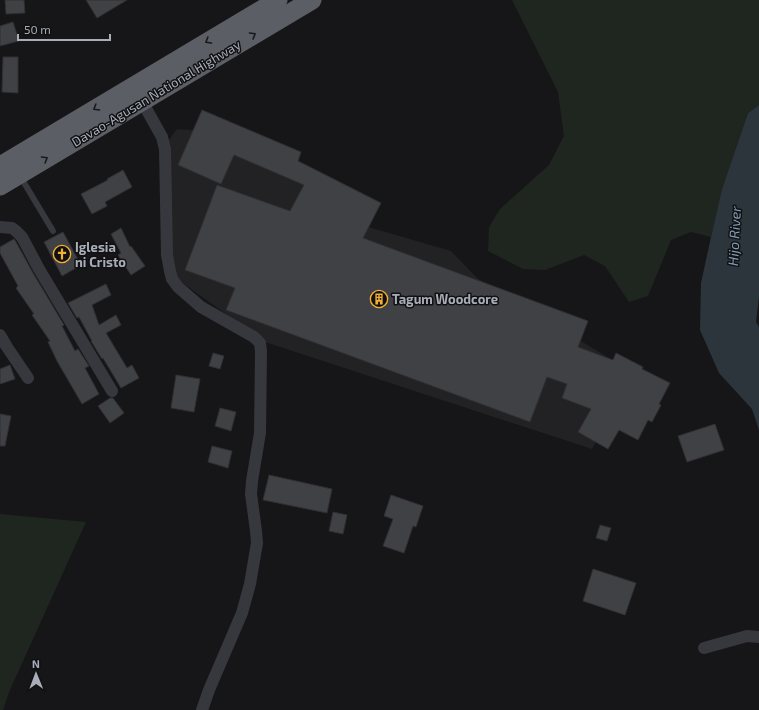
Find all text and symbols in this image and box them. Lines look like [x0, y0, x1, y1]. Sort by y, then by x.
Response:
scale bar [18, 16, 110, 42]
text: 50 m [24, 22, 51, 36]
one-way arrow [249, 32, 256, 39]
street label: Davao-Agusan National Highway [69, 36, 243, 150]
one-way arrow [205, 37, 212, 44]
one-way arrow [93, 104, 100, 111]
one-way arrow [41, 156, 48, 164]
water label: Hijo River [724, 205, 744, 266]
place label: Iglesia ni Cristo [75, 239, 126, 270]
church icon: Iglesia ni Cristo [52, 244, 72, 264]
building icon: Tagum Woodcore [369, 289, 389, 309]
place label: Tagum Woodcore [392, 291, 498, 307]
north arrow [16, 654, 56, 694]
text: N [32, 657, 40, 670]

